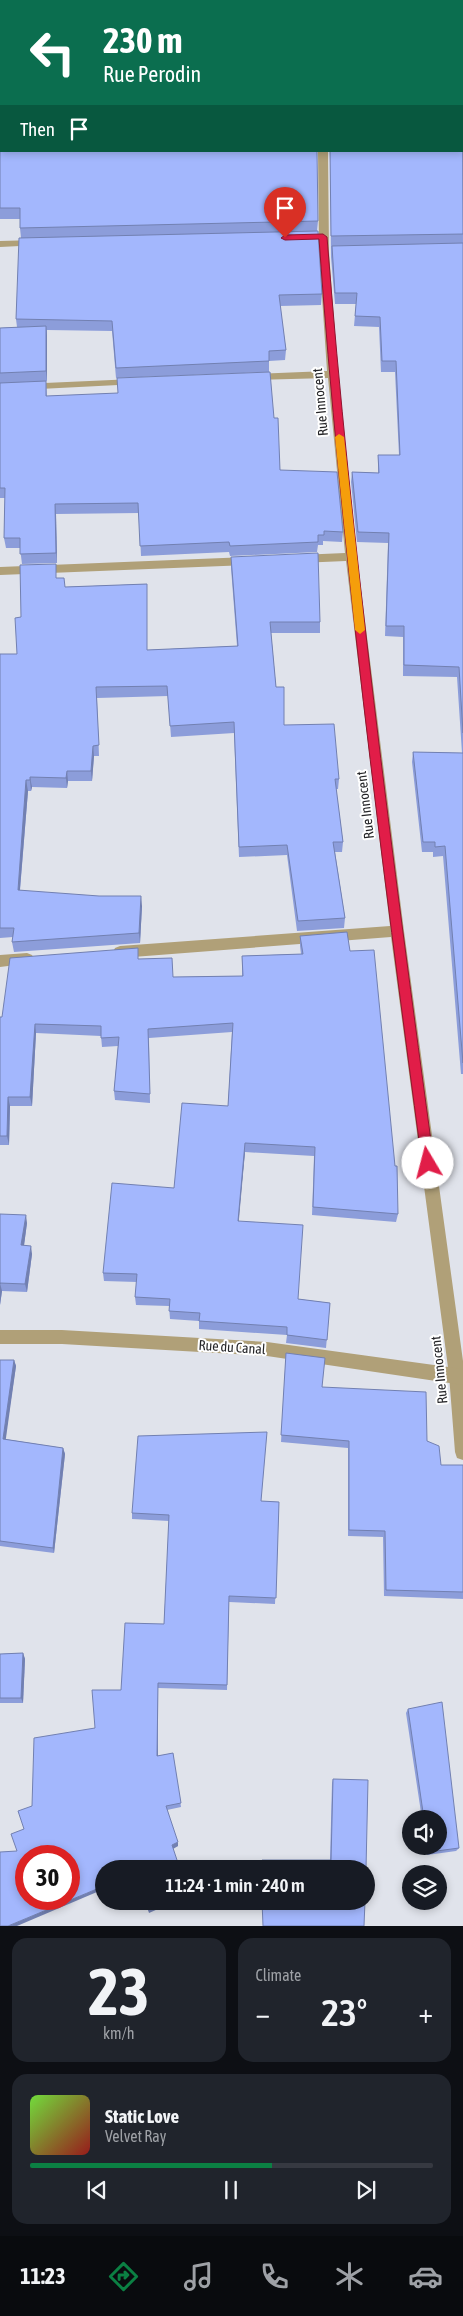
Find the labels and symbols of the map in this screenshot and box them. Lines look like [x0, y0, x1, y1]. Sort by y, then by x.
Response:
pin [264, 187, 306, 238]
street label: Rue Innocent [309, 367, 331, 437]
street label: Rue Innocent [353, 770, 377, 840]
position arrow [401, 1136, 453, 1188]
street label: Rue Innocent [427, 1335, 451, 1405]
street label: Rue du Canal [198, 1337, 266, 1357]
speed limit sign: 30 [15, 1845, 80, 1910]

